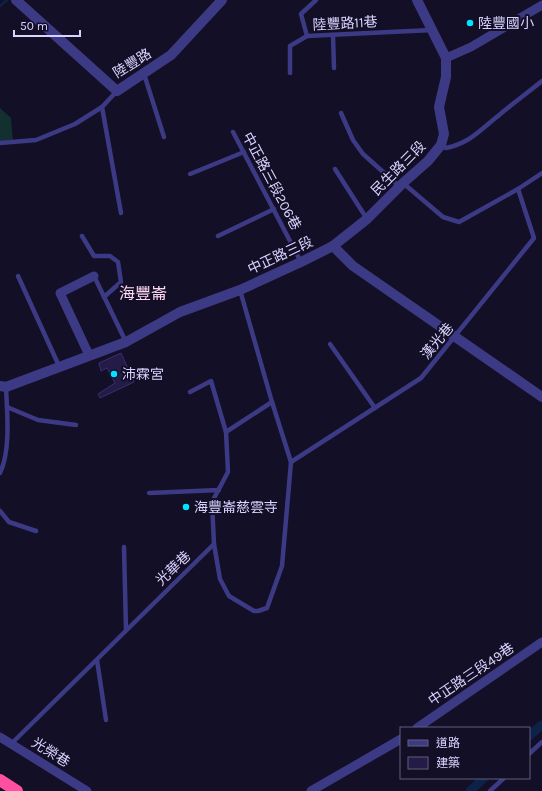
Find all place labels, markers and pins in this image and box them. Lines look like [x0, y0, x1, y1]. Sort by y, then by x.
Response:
place label: 陸豐國小 [478, 15, 534, 32]
marker: 陸豐國小 [465, 18, 475, 28]
place label: 沛霖宮 [122, 366, 164, 383]
marker: 沛霖宮 [109, 369, 119, 379]
place label: 海豐崙慈雲寺 [194, 499, 278, 516]
marker: 海豐崙慈雲寺 [181, 502, 191, 512]

